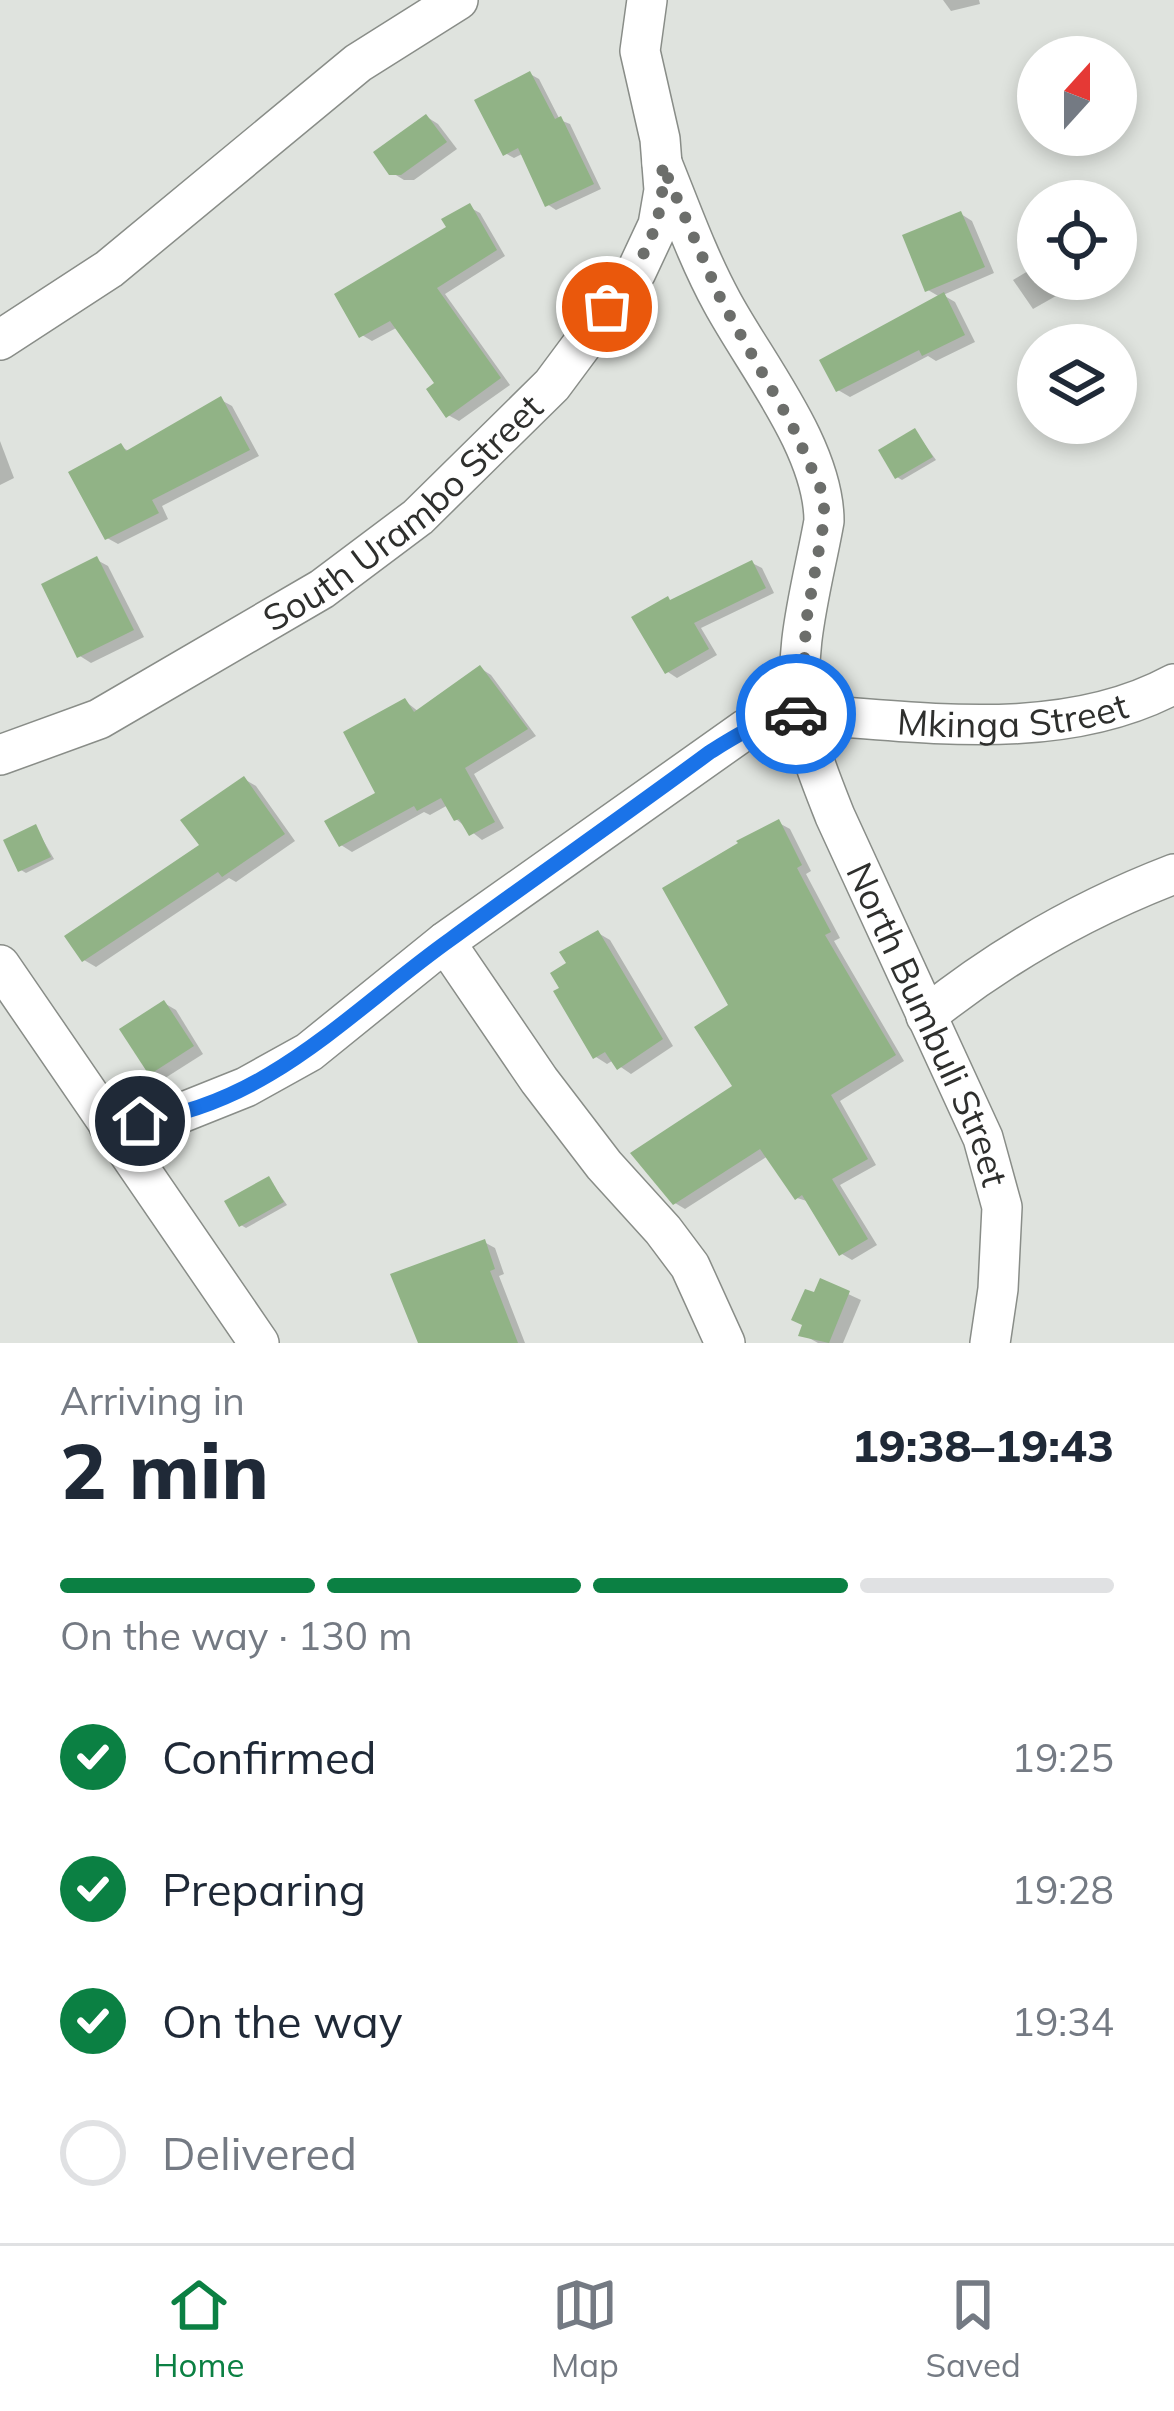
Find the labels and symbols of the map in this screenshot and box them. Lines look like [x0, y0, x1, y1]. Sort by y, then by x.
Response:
north arrow [1017, 36, 1137, 156]
pin [556, 256, 658, 358]
street label: South Urambo Street [255, 384, 552, 641]
courier [736, 654, 856, 774]
street label: Mkinga Street [896, 682, 1133, 747]
street label: North Bumbuli Street [837, 855, 1018, 1191]
pin [89, 1070, 191, 1172]

